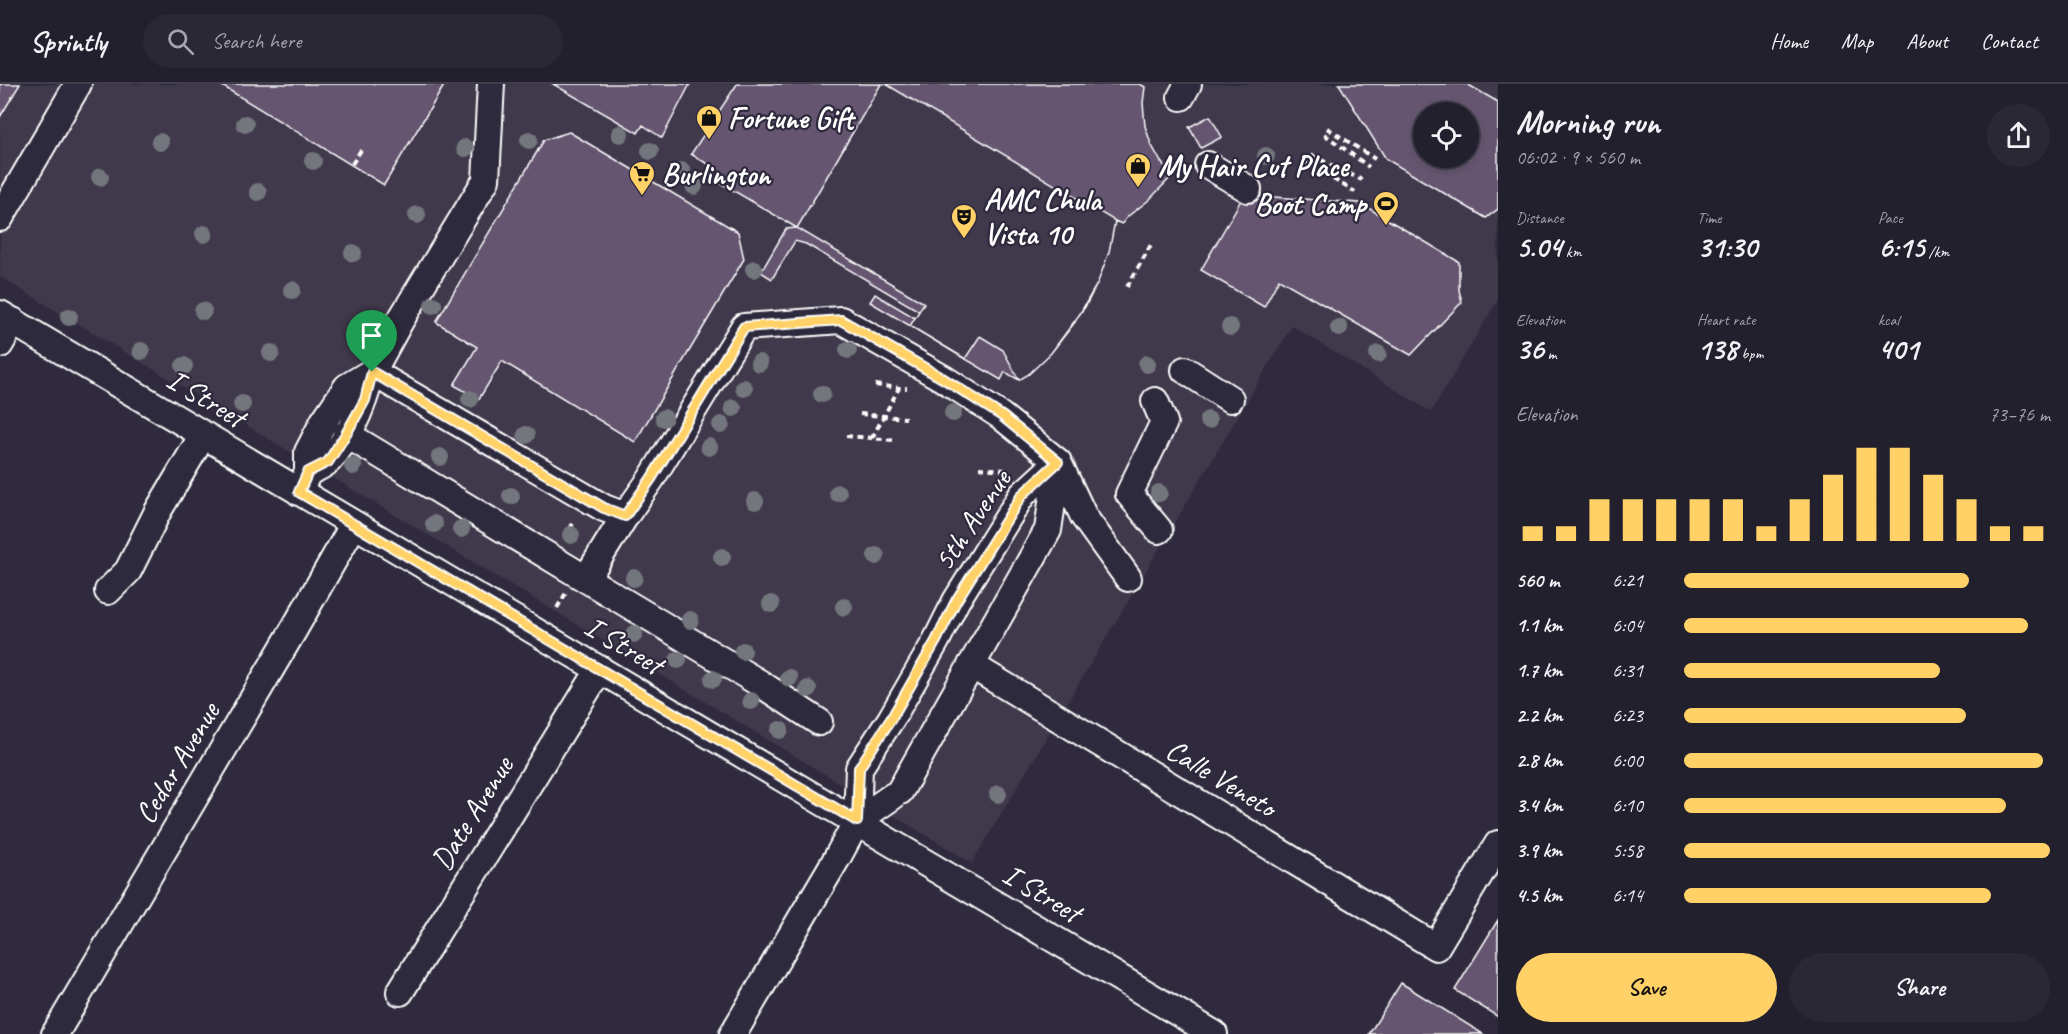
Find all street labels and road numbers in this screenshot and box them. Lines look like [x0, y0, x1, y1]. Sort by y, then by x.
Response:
street label: I Street [160, 360, 256, 438]
street label: 5th Avenue [925, 461, 1021, 578]
street label: I Street [578, 607, 674, 685]
street label: Cedar Avenue [126, 694, 229, 830]
street label: Calle Veneto [1159, 730, 1286, 827]
street label: Date Avenue [422, 747, 523, 877]
street label: I Street [996, 855, 1092, 933]

